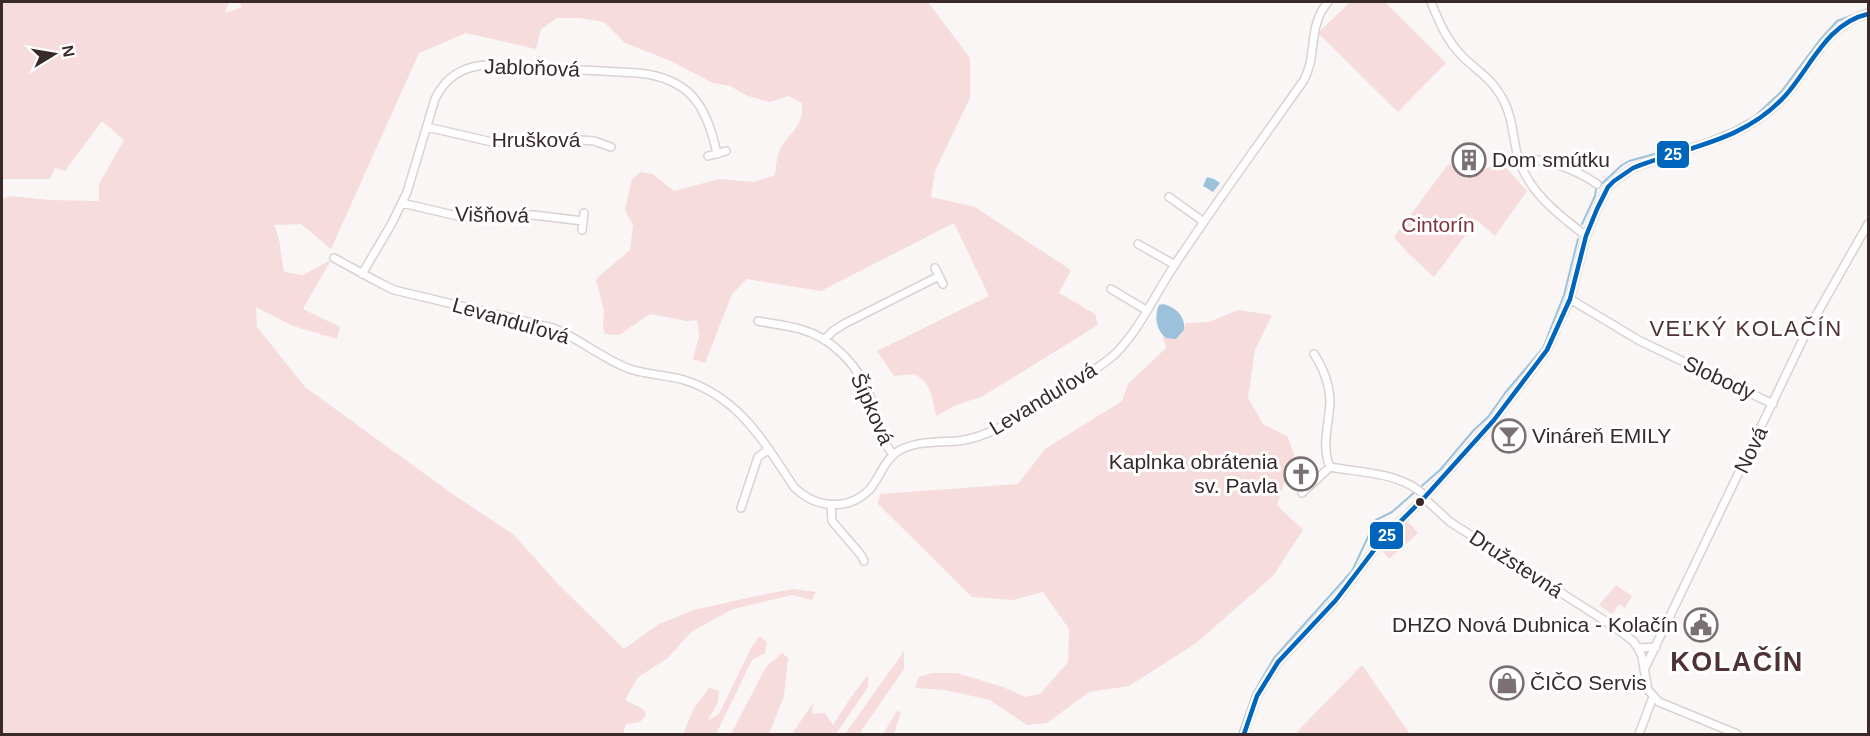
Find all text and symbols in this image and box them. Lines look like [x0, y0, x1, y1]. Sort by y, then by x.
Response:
north arrow [24, 24, 84, 84]
text: N [59, 44, 78, 59]
street label: Jabloňová [484, 54, 581, 81]
street label: Hrušková [492, 128, 581, 151]
line badge: 25 [1656, 140, 1690, 169]
building icon: Dom smútku [1451, 142, 1487, 178]
text: 25 [1664, 146, 1682, 163]
place label: Dom smútku [1492, 148, 1610, 171]
street label: Višňová [455, 202, 530, 227]
park label: Cintorín [1401, 213, 1475, 236]
street label: Levanduľová [450, 293, 573, 348]
district label: VEĽKÝ KOLAČÍN [1649, 316, 1843, 341]
street label: Slobody [1680, 351, 1759, 404]
street label: Levanduľová [985, 358, 1101, 439]
street label: Šípková [847, 369, 899, 448]
bar icon: Vináreň EMILY [1491, 418, 1527, 454]
street label: Nová [1729, 422, 1772, 477]
place label: Vináreň EMILY [1532, 424, 1671, 447]
place label: Kaplnka obrátenia sv. Pavla [1109, 450, 1278, 497]
church icon: Kaplnka obrátenia sv. Pavla [1283, 456, 1319, 492]
unlabelled marker [1414, 496, 1426, 508]
line badge: 25 [1369, 521, 1404, 550]
street label: Družstevná [1465, 525, 1567, 602]
text: 25 [1378, 527, 1396, 544]
public building icon: DHZO Nová Dubnica - Kolačín [1683, 607, 1719, 643]
place label: DHZO Nová Dubnica - Kolačín [1392, 613, 1678, 636]
district label: KOLAČÍN [1670, 646, 1804, 677]
shop icon: ČIČO Servis [1489, 665, 1525, 701]
place label: ČIČO Servis [1530, 671, 1647, 694]

